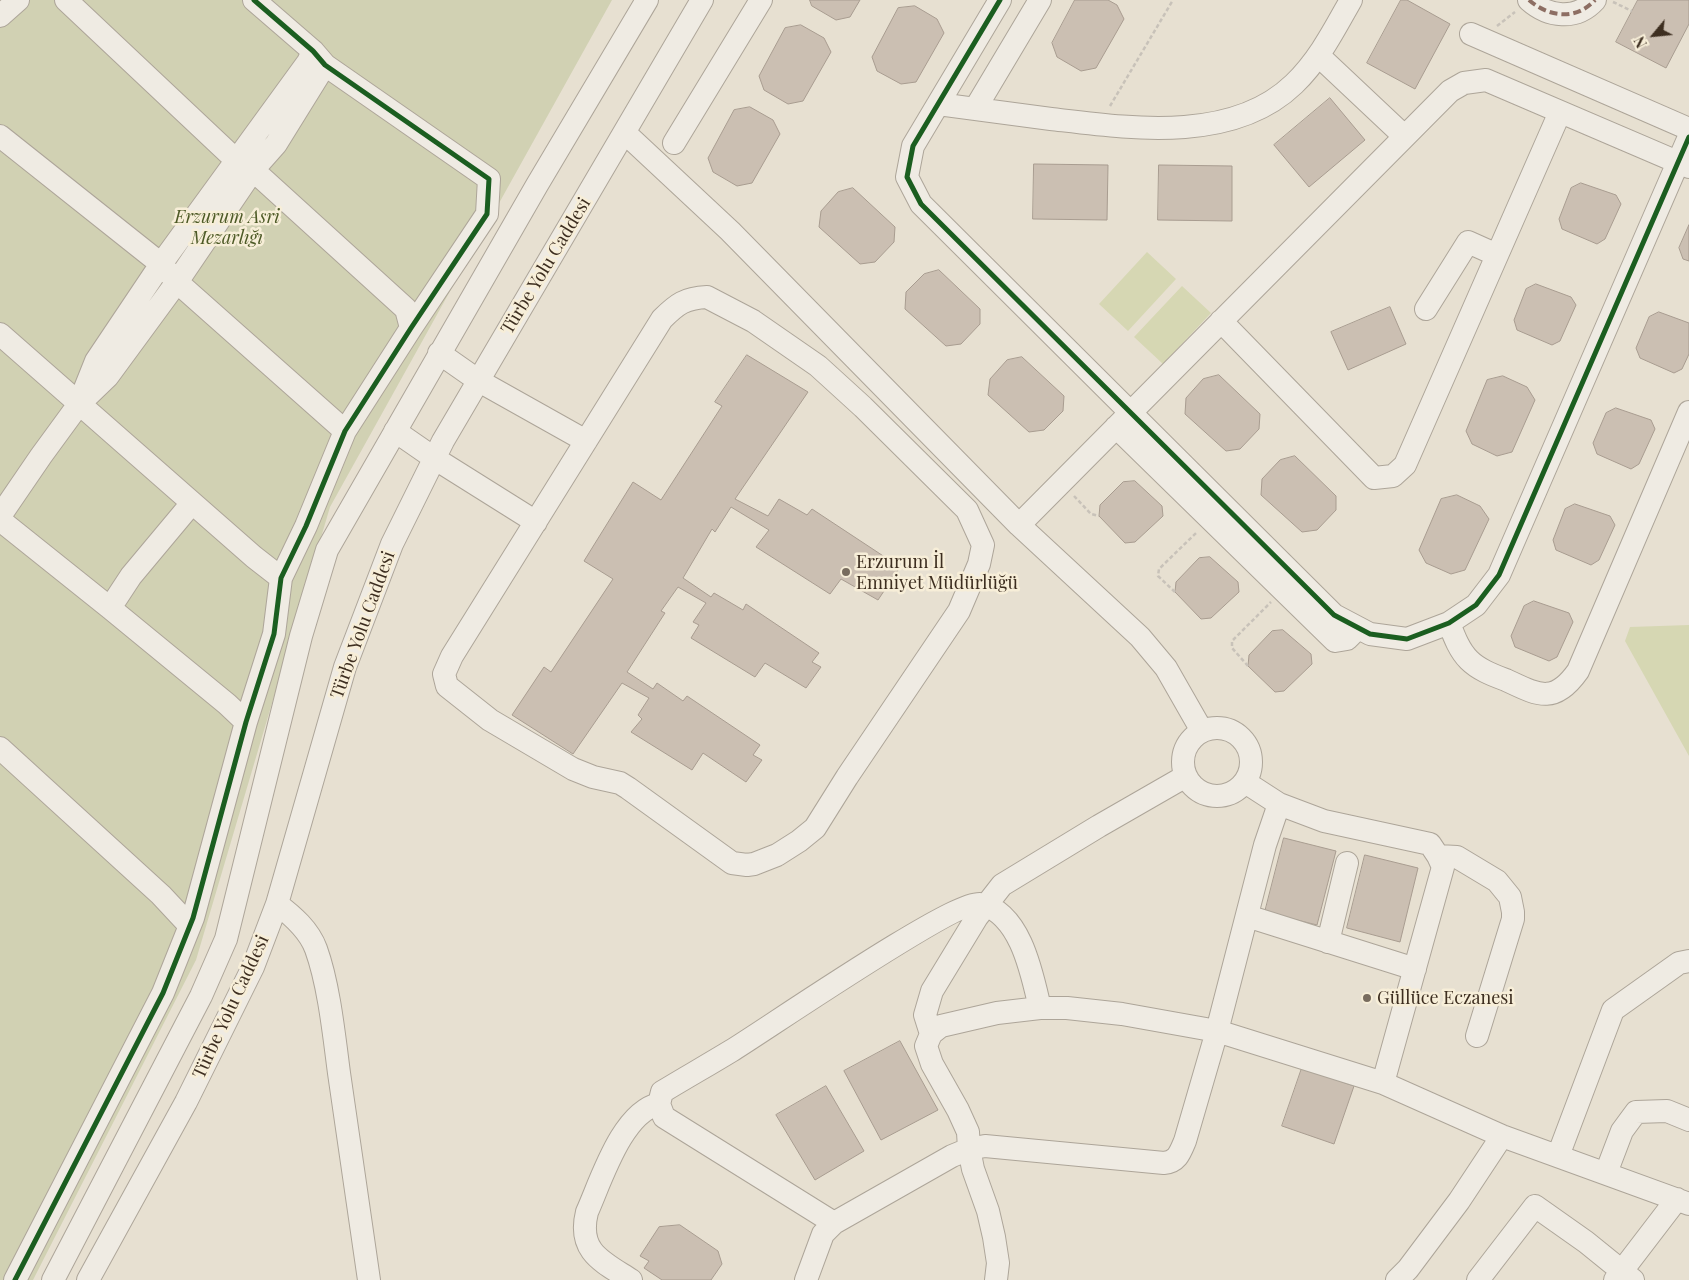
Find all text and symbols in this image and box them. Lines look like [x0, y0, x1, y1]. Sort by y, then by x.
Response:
north arrow [1629, 10, 1679, 60]
text: N [1630, 33, 1651, 51]
street label: Türbe Yolu Caddesi [497, 194, 595, 338]
park label: Erzurum Asri Mezarlığı [174, 206, 280, 248]
street label: Türbe Yolu Caddesi [326, 548, 400, 702]
place label: Erzurum İl Emniyet Müdürlüğü [856, 551, 1018, 594]
marker: Erzurum İl Emniyet Müdürlüğü [840, 566, 852, 578]
street label: Türbe Yolu Caddesi [188, 932, 274, 1082]
place label: Güllüce Eczanesi [1377, 987, 1514, 1009]
marker: Güllüce Eczanesi [1361, 992, 1373, 1004]

